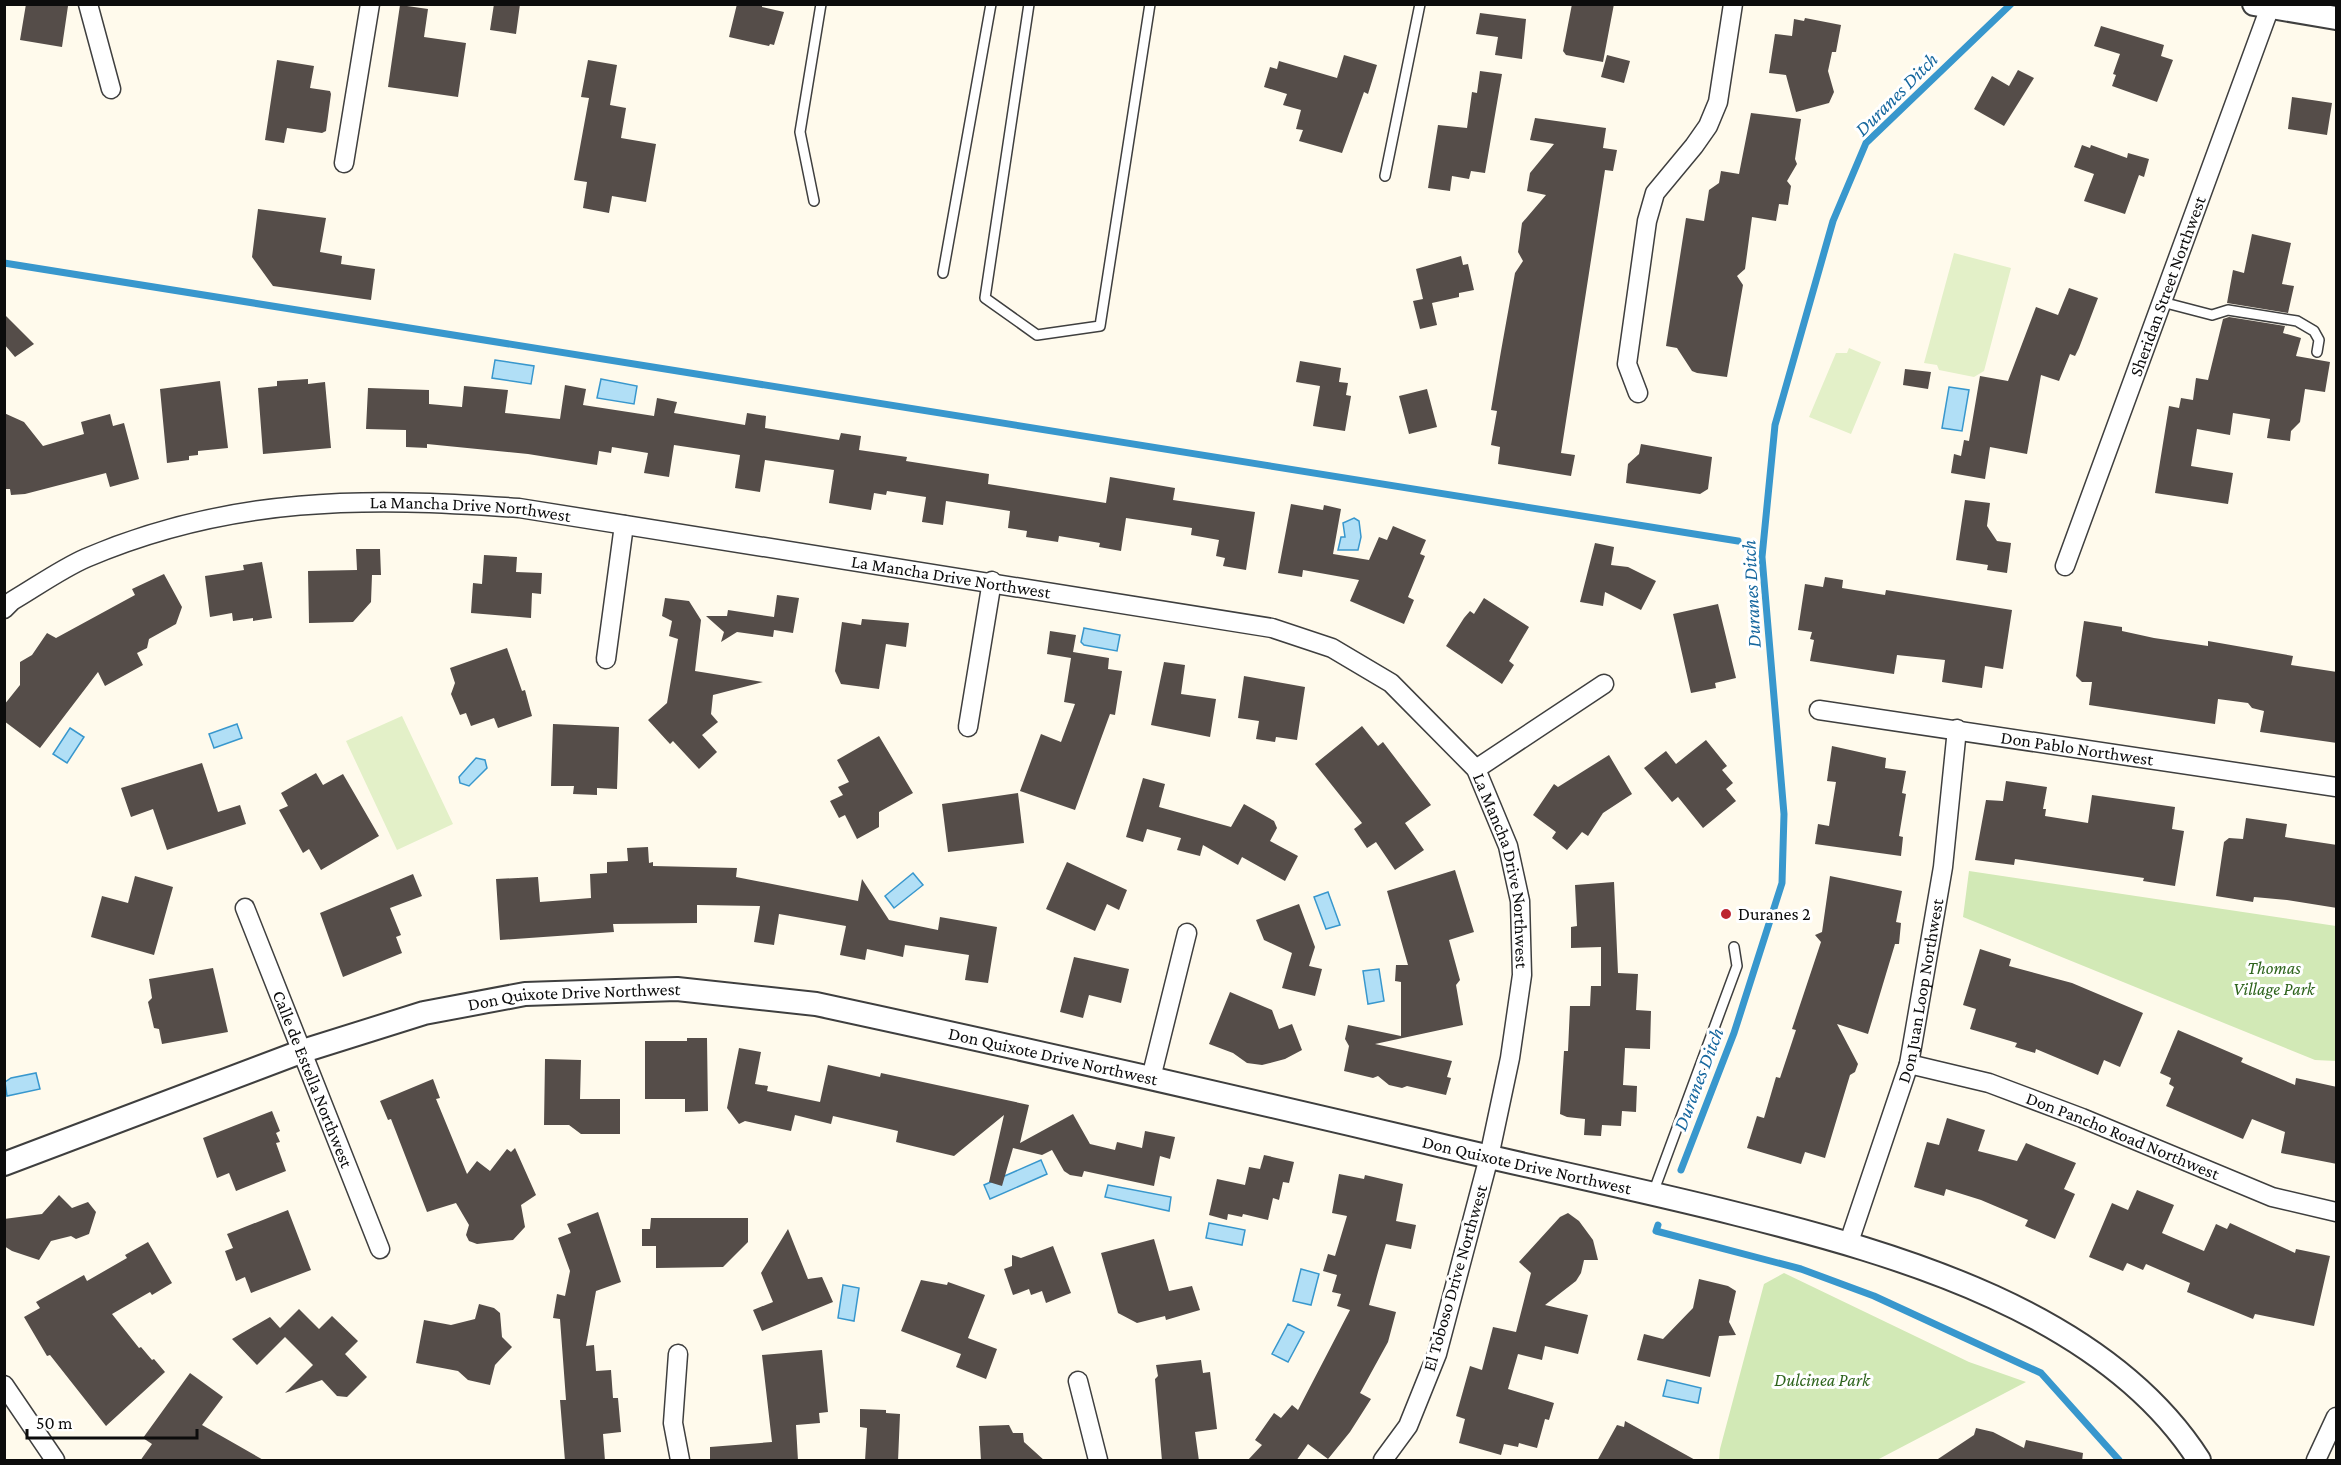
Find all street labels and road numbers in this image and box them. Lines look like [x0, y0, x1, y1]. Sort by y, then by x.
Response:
street label: Sheridan Street Northwest [2125, 192, 2210, 379]
street label: La Mancha Drive Northwest [370, 492, 573, 526]
street label: La Mancha Drive Northwest [850, 551, 1053, 603]
street label: Don Pablo Northwest [1999, 727, 2156, 770]
street label: La Mancha Drive Northwest [1469, 770, 1532, 970]
street label: Don Juan Loop Northwest [1893, 896, 1948, 1085]
street label: Don Quixote Drive Northwest [466, 979, 683, 1015]
street label: Calle de Estella Northwest [269, 988, 357, 1172]
street label: Don Quixote Drive Northwest [947, 1023, 1161, 1090]
street label: Don Pancho Road Northwest [2023, 1088, 2223, 1184]
street label: Don Quixote Drive Northwest [1420, 1131, 1634, 1199]
street label: El Toboso Drive Northwest [1419, 1182, 1491, 1373]

